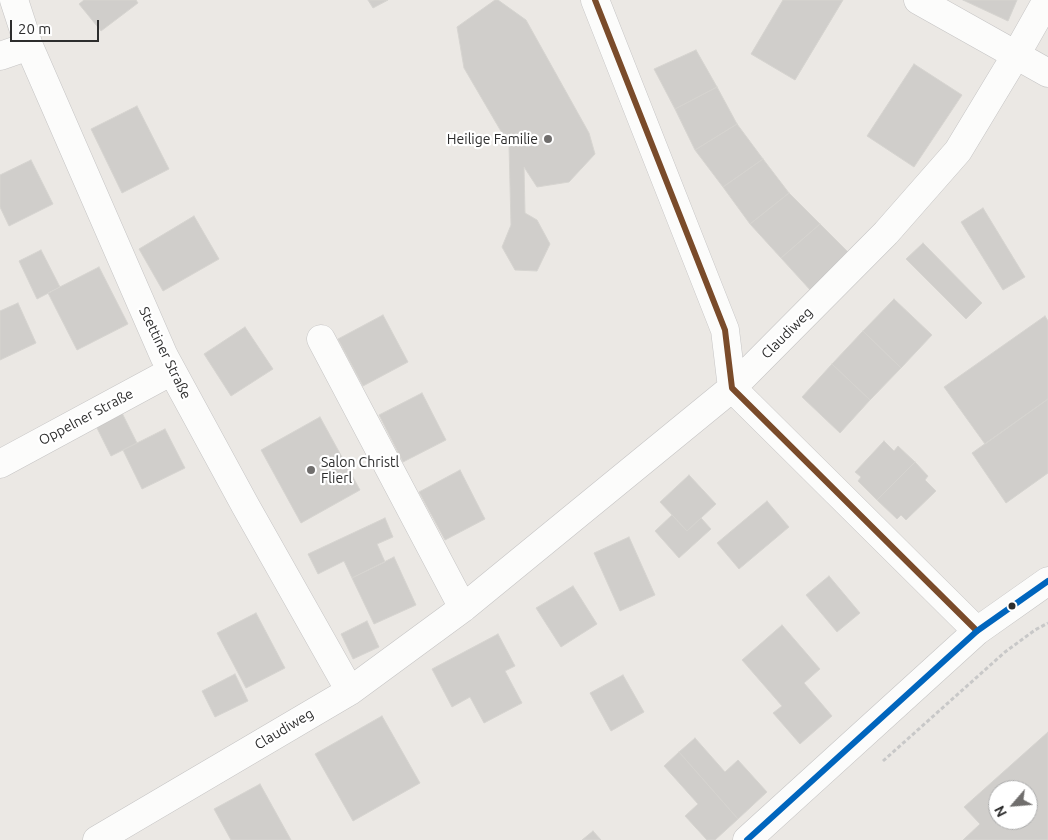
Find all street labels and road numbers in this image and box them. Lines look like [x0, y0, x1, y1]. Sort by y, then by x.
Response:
street label: Stettiner Straße [135, 304, 195, 402]
street label: Claudiweg [758, 304, 816, 362]
street label: Oppelner Straße [36, 385, 136, 449]
street label: Claudiweg [252, 705, 316, 753]

